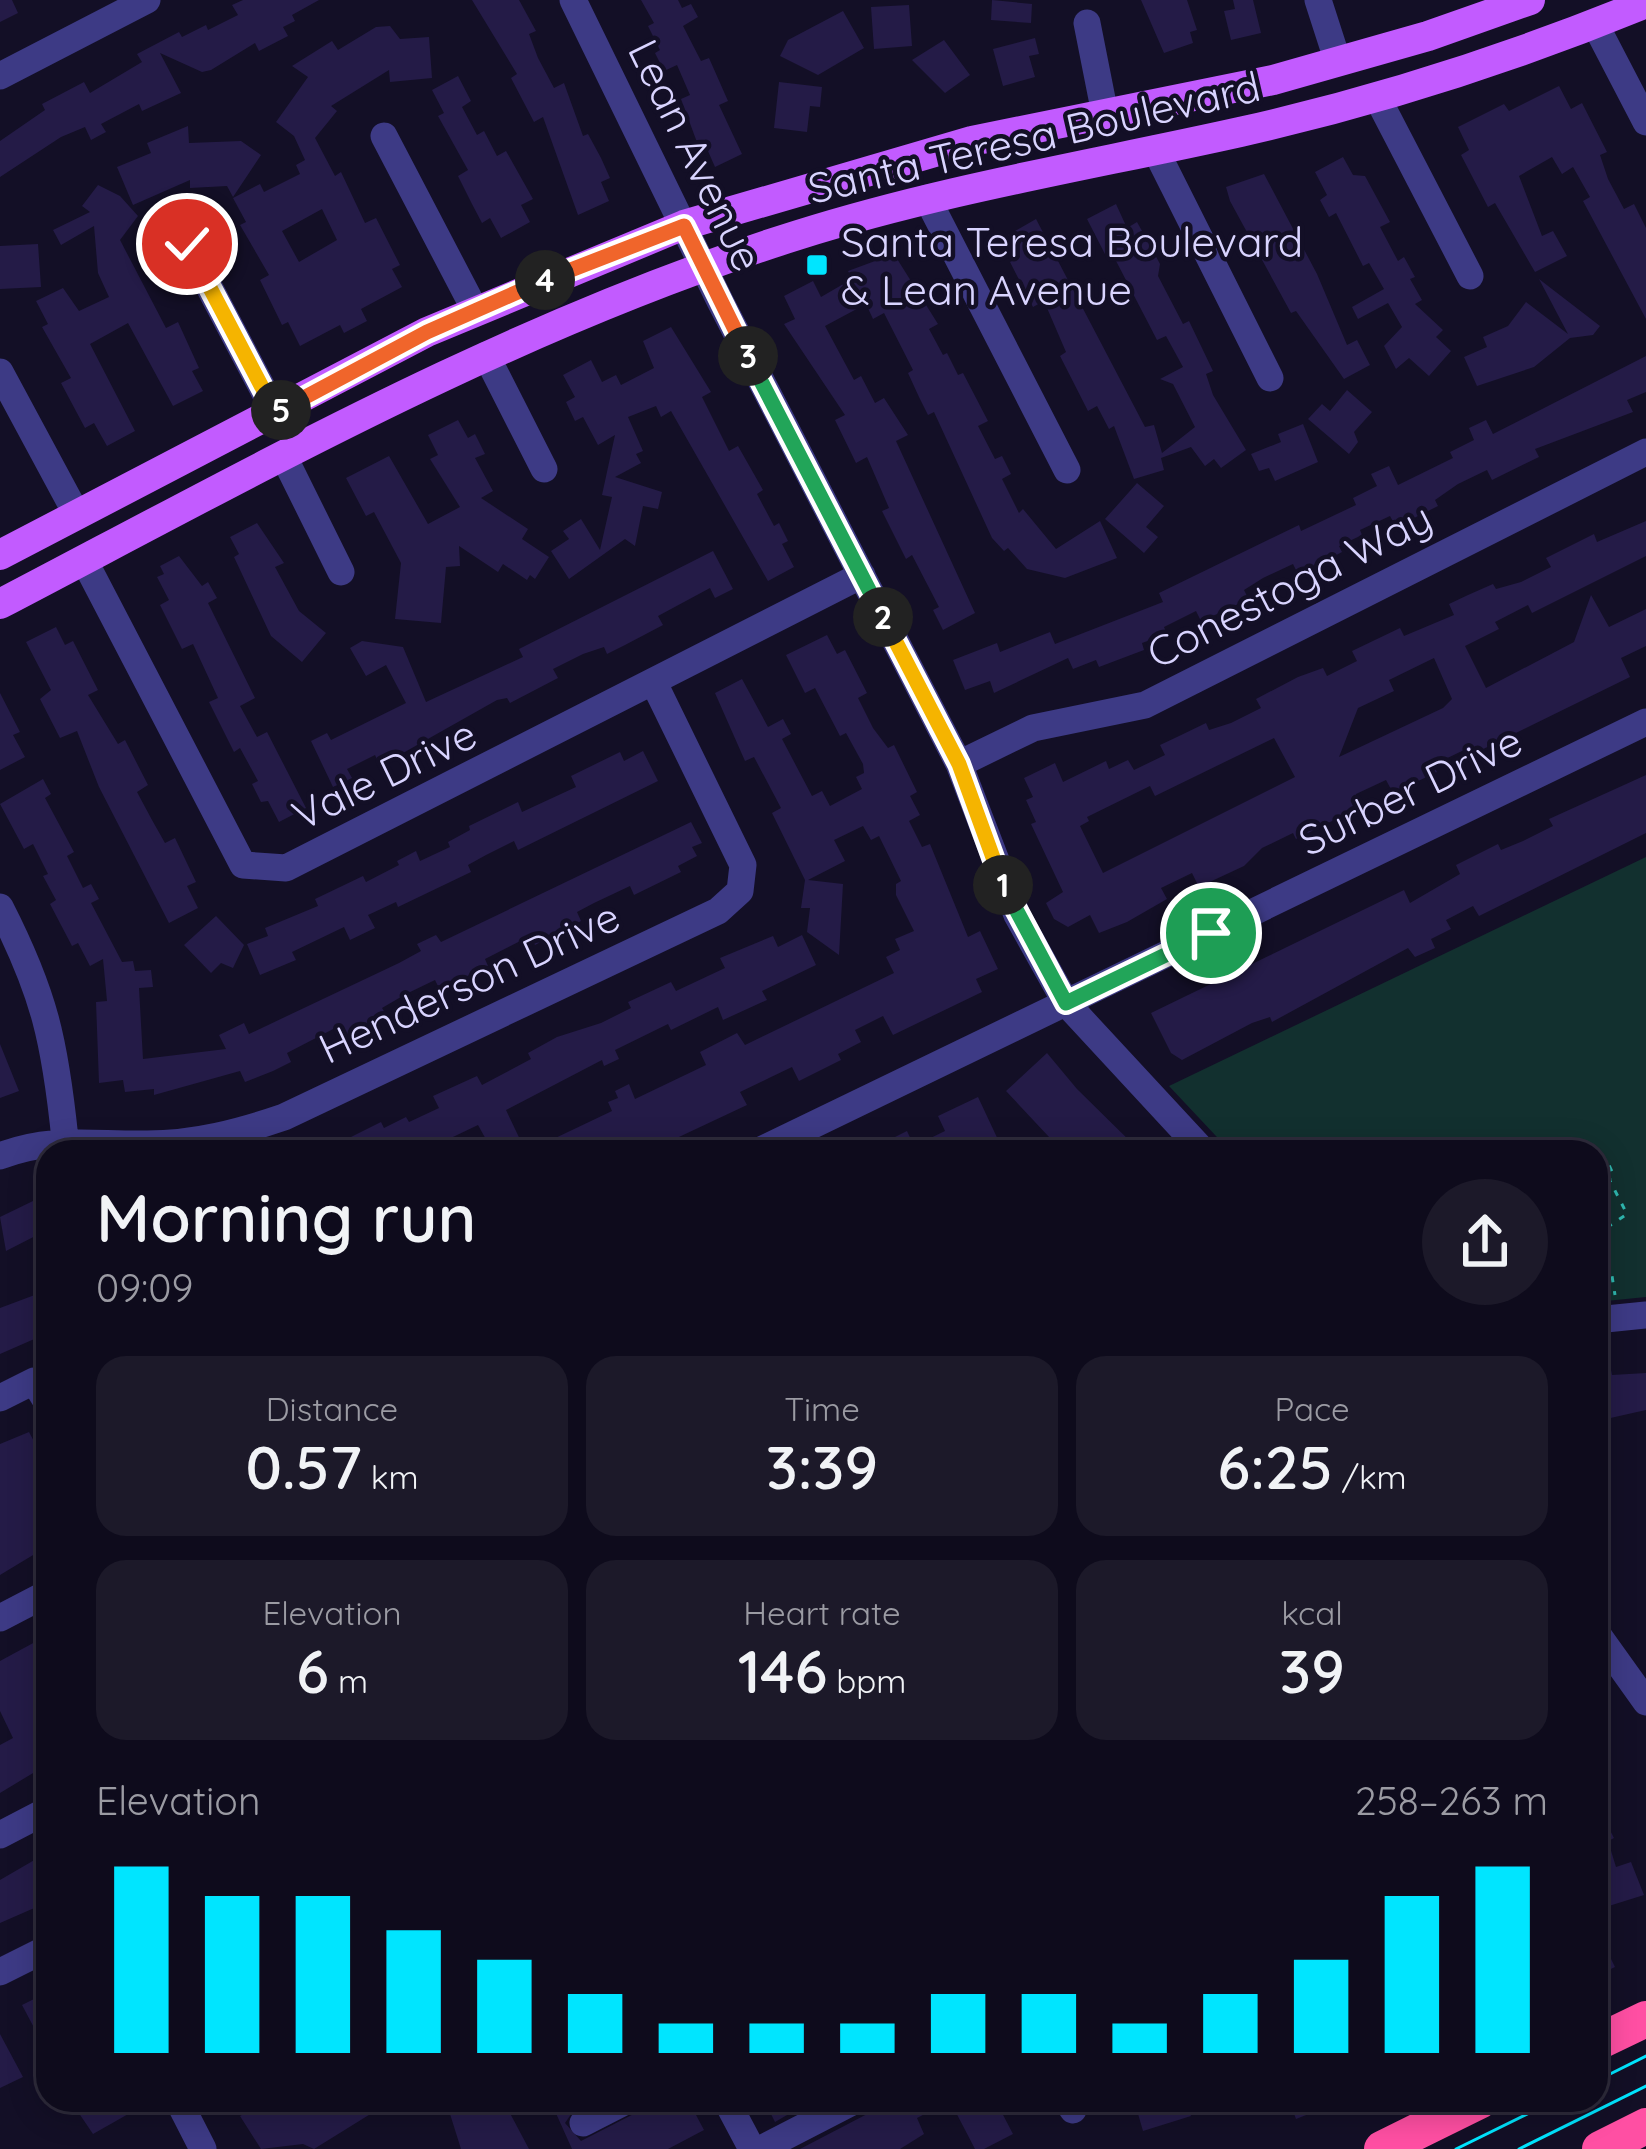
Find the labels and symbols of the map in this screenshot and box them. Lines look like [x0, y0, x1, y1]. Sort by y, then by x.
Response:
street label: Lean Avenue [617, 31, 775, 279]
street label: Santa Teresa Boulevard [803, 59, 1265, 215]
pin [136, 193, 238, 295]
place label: Santa Teresa Boulevard & Lean Avenue [841, 215, 1303, 316]
pin: 4 [515, 250, 575, 310]
marker: Santa Teresa Boulevard & Lean Avenue [804, 252, 830, 278]
pin: 3 [718, 326, 778, 386]
pin: 5 [251, 380, 311, 440]
street label: Conestoga Way [1138, 490, 1440, 680]
pin: 2 [853, 587, 913, 647]
street label: Vale Drive [283, 707, 485, 841]
street label: Surber Drive [1290, 713, 1530, 867]
pin: 1 [973, 855, 1033, 915]
pin [1160, 882, 1262, 984]
street label: Henderson Drive [310, 889, 628, 1075]

